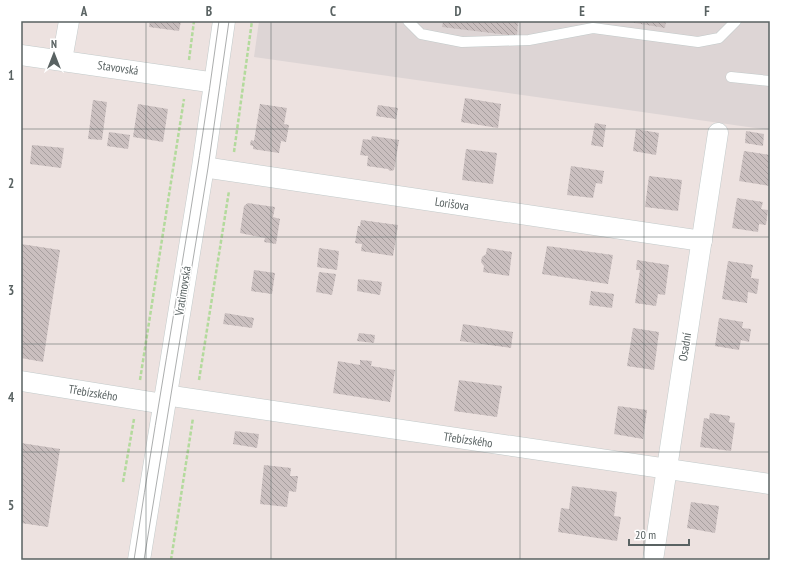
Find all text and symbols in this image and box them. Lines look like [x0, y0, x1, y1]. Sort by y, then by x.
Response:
text: A [80, 3, 88, 20]
text: B [206, 3, 212, 20]
text: C [330, 3, 336, 20]
text: D [455, 3, 462, 20]
text: E [579, 3, 585, 20]
text: F [704, 3, 710, 20]
north arrow [34, 34, 74, 74]
text: N [51, 37, 57, 51]
street label: Stavovská [97, 57, 140, 78]
text: 1 [8, 67, 14, 84]
text: 2 [8, 175, 14, 192]
street label: Lorišova [434, 194, 470, 213]
street label: Vratimovská [171, 265, 194, 318]
text: 3 [8, 282, 14, 299]
street label: Osadní [675, 331, 694, 362]
street label: Třebízského [68, 381, 119, 404]
text: 4 [8, 389, 15, 406]
street label: Třebízského [443, 429, 494, 450]
text: 5 [8, 497, 14, 514]
scale bar [629, 521, 689, 547]
text: 20 m [635, 527, 656, 542]

